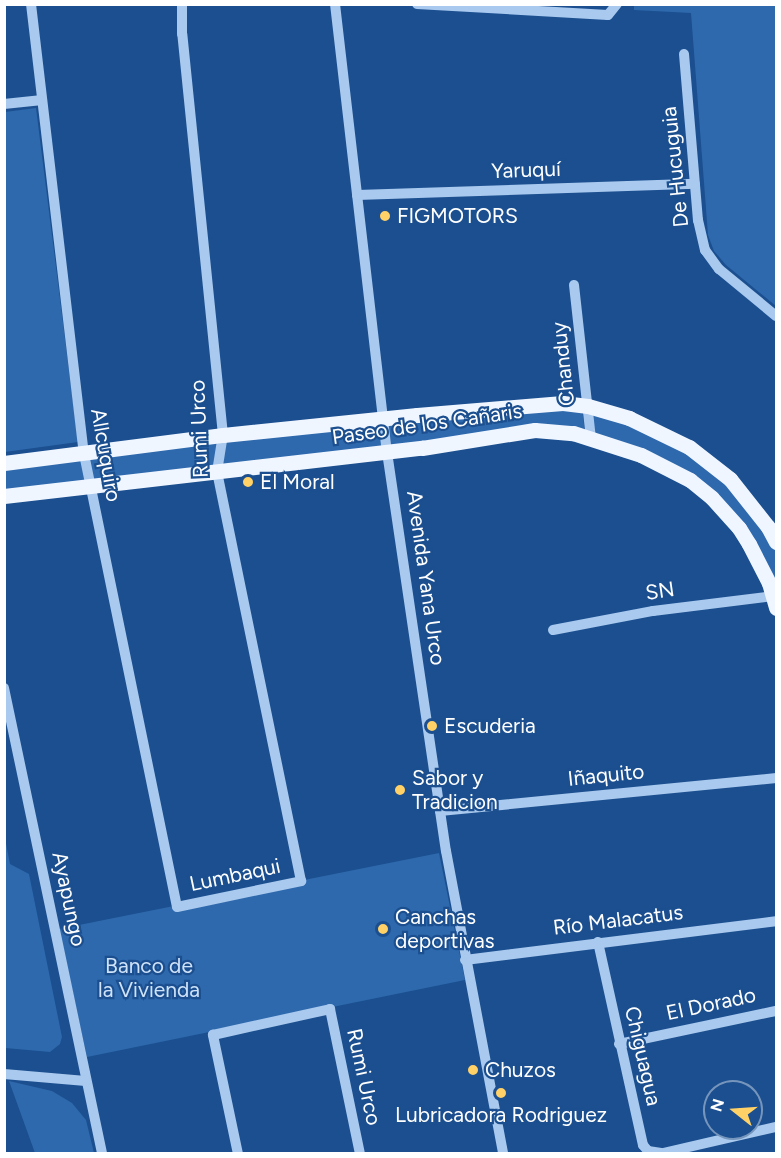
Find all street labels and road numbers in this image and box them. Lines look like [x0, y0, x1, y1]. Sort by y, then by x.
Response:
street label: De Hucuguia [656, 105, 694, 229]
street label: Yaruquí [491, 156, 561, 184]
street label: Chanduy [546, 321, 580, 407]
street label: Rumi Urco [185, 379, 213, 479]
street label: Paseo de los Cañaris [330, 398, 524, 450]
street label: Allcuquiro [85, 406, 127, 504]
street label: Avenida Yana Urco [401, 489, 451, 667]
street label: SN [644, 576, 676, 606]
street label: Iñaquito [566, 758, 646, 792]
street label: Ayapungo [47, 850, 91, 948]
street label: Lumbaqui [187, 853, 283, 897]
street label: Río Malacatus [552, 900, 684, 940]
street label: El Dorado [664, 982, 758, 1026]
street label: Chiguagua [619, 1004, 667, 1108]
street label: Rumi Urco [341, 1026, 387, 1128]

